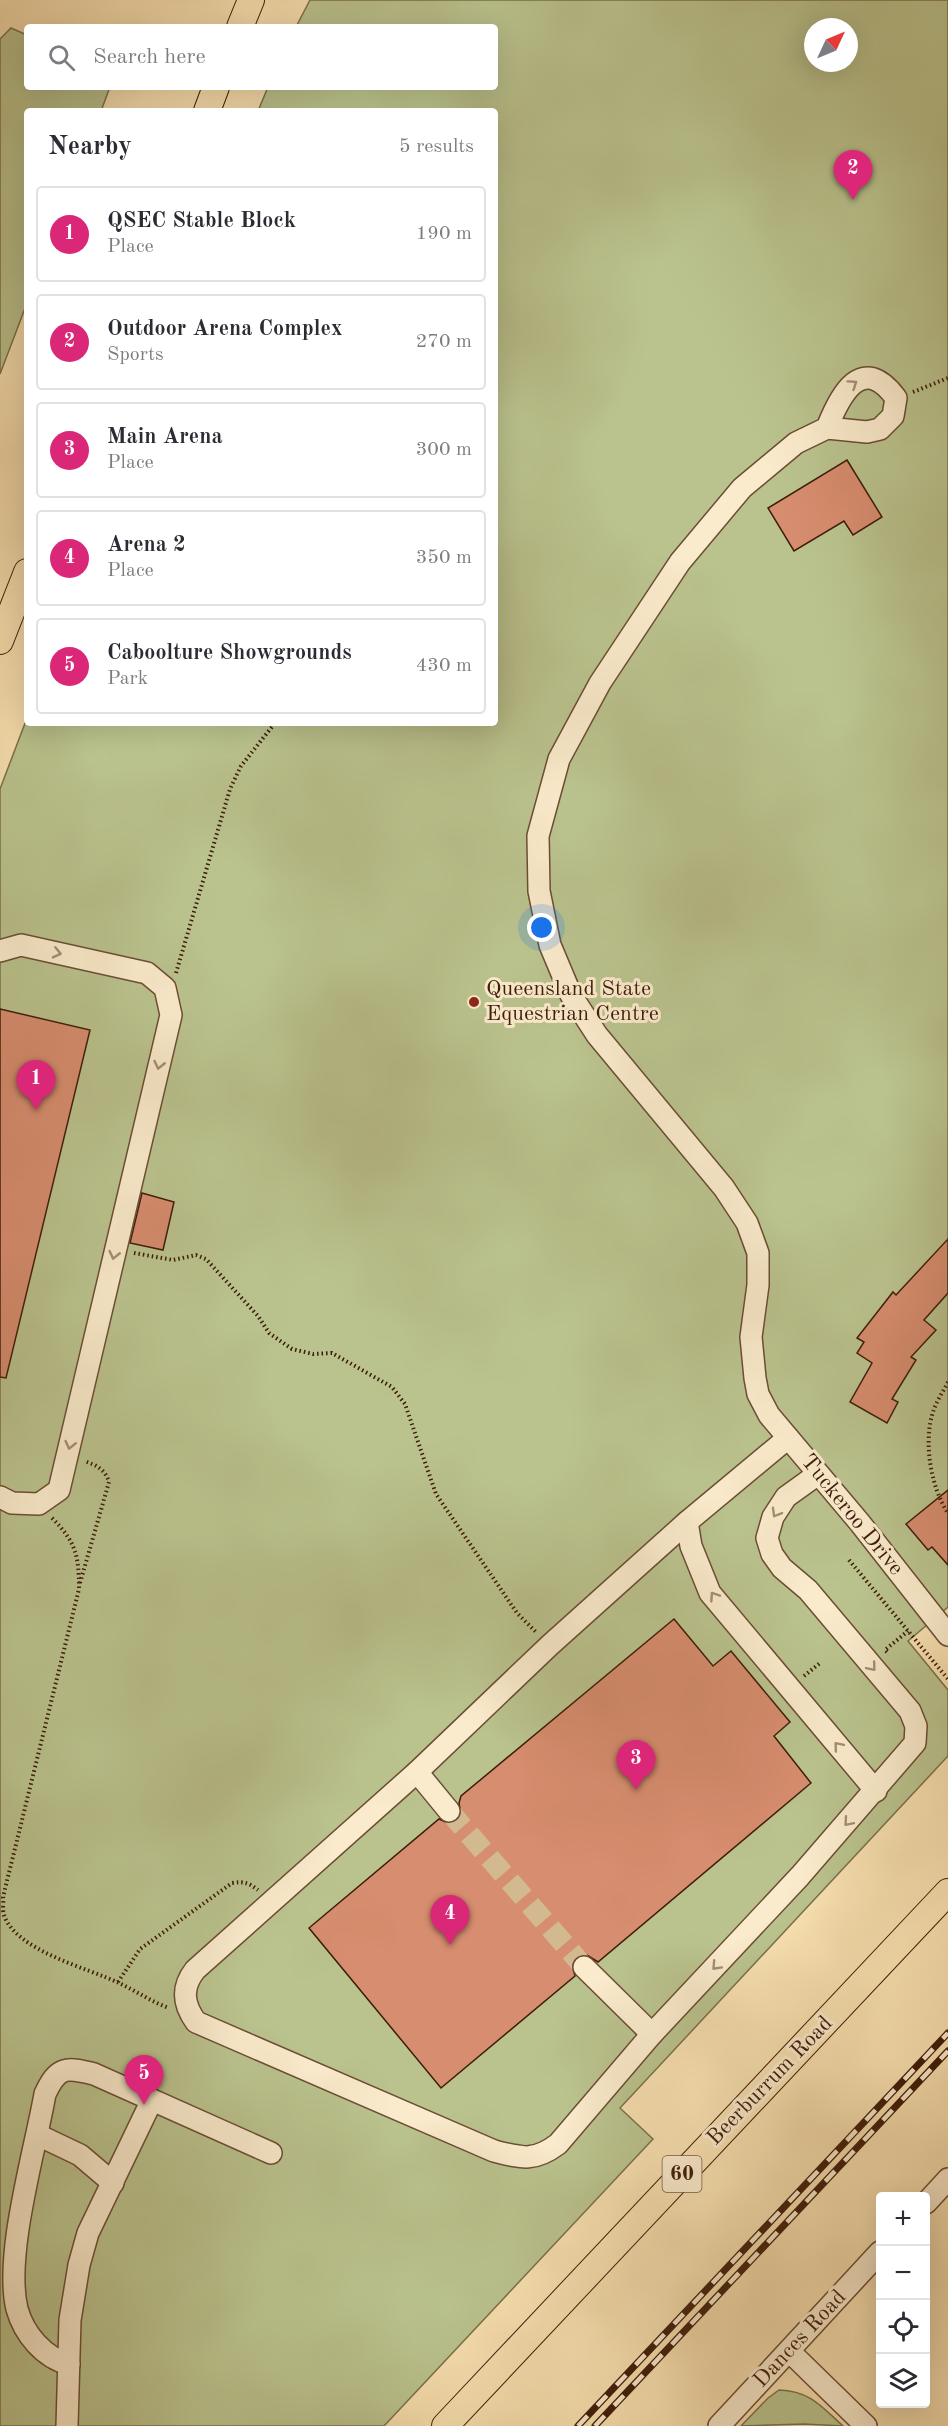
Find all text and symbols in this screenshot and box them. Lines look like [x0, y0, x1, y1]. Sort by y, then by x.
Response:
north arrow [804, 18, 858, 72]
search box [24, 24, 498, 90]
icon: search [45, 41, 78, 74]
text: Search here [93, 46, 206, 68]
text: Nearby [48, 134, 132, 160]
text: 5 results [399, 137, 474, 157]
pin: 2 [834, 150, 872, 200]
text: QSEC Stable Block [107, 210, 296, 232]
text: 1 [64, 224, 75, 244]
text: 190 m [416, 224, 472, 244]
text: Place [107, 237, 154, 257]
text: Outdoor Arena Complex [107, 318, 342, 340]
text: 2 [64, 332, 75, 352]
text: 270 m [416, 332, 472, 352]
text: Sports [107, 345, 164, 365]
one-way arrow [847, 380, 858, 391]
text: Main Arena [107, 426, 223, 448]
text: 3 [64, 440, 75, 460]
text: 300 m [416, 440, 472, 460]
text: Place [107, 453, 154, 473]
text: Arena 2 [107, 534, 186, 556]
text: 4 [64, 548, 75, 568]
text: 350 m [416, 548, 472, 568]
text: Place [107, 561, 154, 581]
text: Caboolture Showgrounds [107, 642, 352, 664]
text: 5 [64, 656, 75, 676]
text: 430 m [416, 656, 472, 676]
text: Park [107, 669, 148, 689]
your location [527, 913, 556, 942]
one-way arrow [52, 946, 62, 959]
place label: Queensland State Equestrian Centre [486, 978, 659, 1025]
marker: Queensland State Equestrian Centre [467, 995, 481, 1009]
pin: 1 [16, 1060, 56, 1110]
one-way arrow [153, 1060, 166, 1070]
one-way arrow [109, 1250, 122, 1260]
one-way arrow [64, 1440, 77, 1450]
street label: Tuckeroo Drive [797, 1450, 907, 1580]
one-way arrow [772, 1507, 784, 1517]
one-way arrow [710, 1591, 721, 1602]
one-way arrow [865, 1660, 876, 1671]
pin: 3 [616, 1740, 656, 1790]
one-way arrow [834, 1742, 845, 1753]
one-way arrow [844, 1815, 855, 1826]
pin: 4 [430, 1896, 470, 1945]
one-way arrow [712, 1959, 723, 1969]
street label: Beerburrum Road [703, 2012, 837, 2150]
pin: 5 [124, 2056, 164, 2105]
road number: 60 [662, 2156, 702, 2192]
map controls [876, 2192, 930, 2408]
button: + [876, 2192, 930, 2246]
button: − [876, 2246, 930, 2300]
street label: Dances Road [750, 2286, 850, 2392]
button: locate [876, 2300, 930, 2354]
button: layers [876, 2354, 930, 2408]

